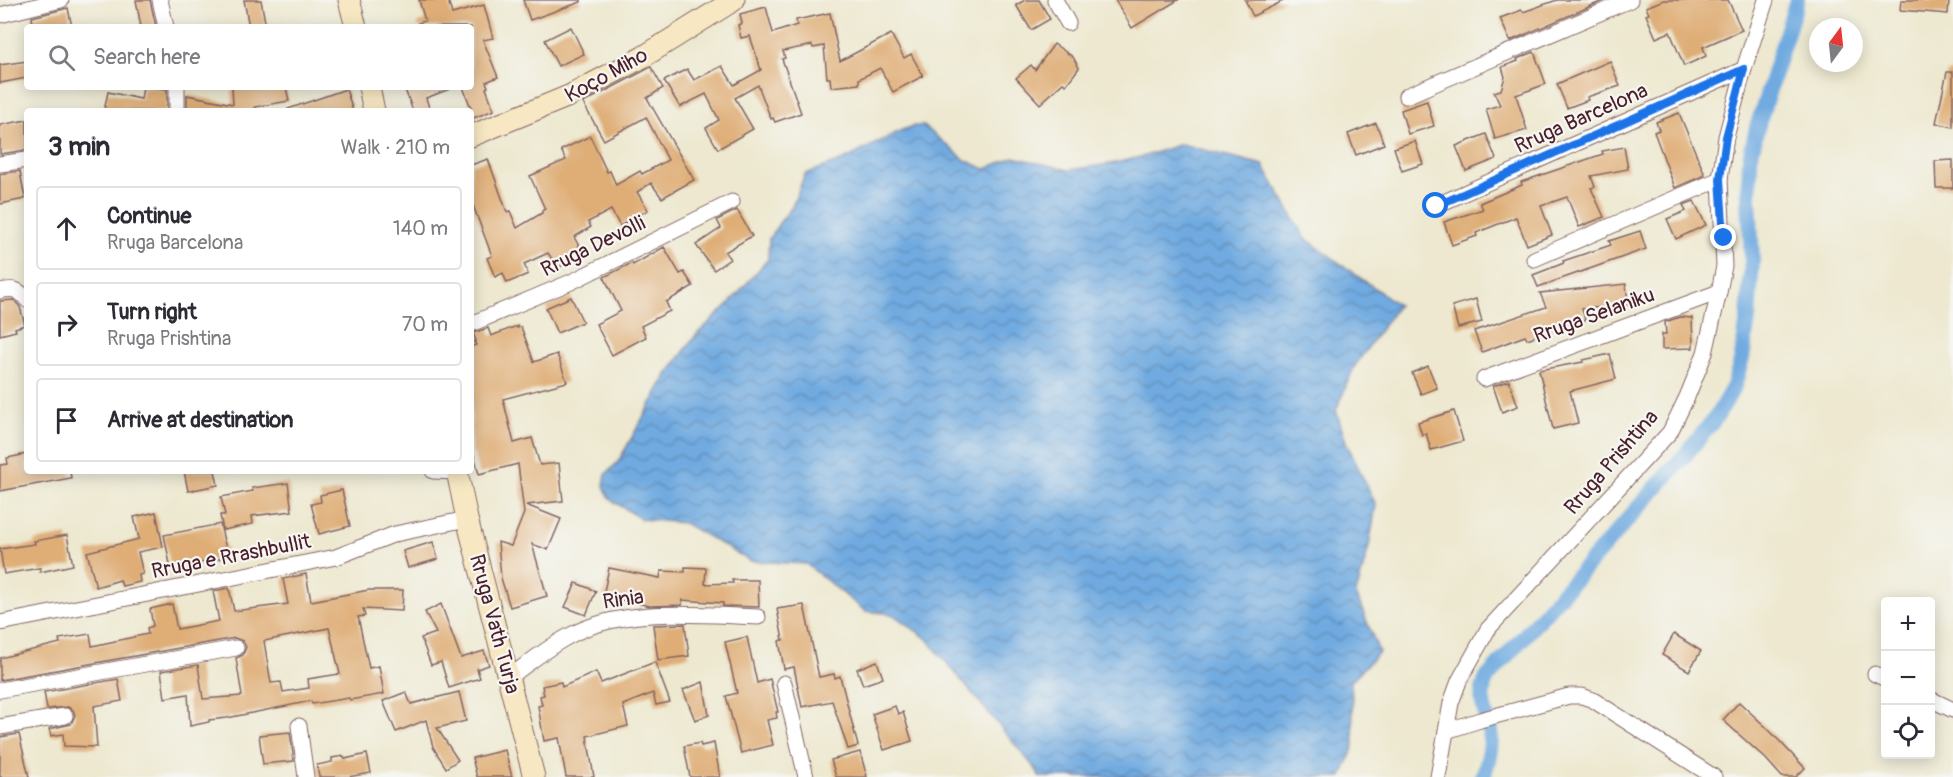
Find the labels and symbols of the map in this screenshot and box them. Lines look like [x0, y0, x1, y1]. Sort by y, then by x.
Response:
north arrow [1809, 18, 1863, 72]
street label: Koço Miho [560, 42, 652, 109]
street label: Rruga Barcelona [1510, 77, 1652, 160]
route start [1422, 192, 1448, 218]
street label: Rruga Devolli [536, 209, 650, 283]
route end [1710, 224, 1736, 250]
street label: Rruga Selaniku [1530, 281, 1658, 350]
street label: Rruga Prishtina [1558, 404, 1664, 520]
street label: Rruga e Rrashbullit [149, 528, 314, 585]
street label: Rruga Vath Turja [463, 551, 526, 697]
street label: Rinia [601, 583, 645, 616]

